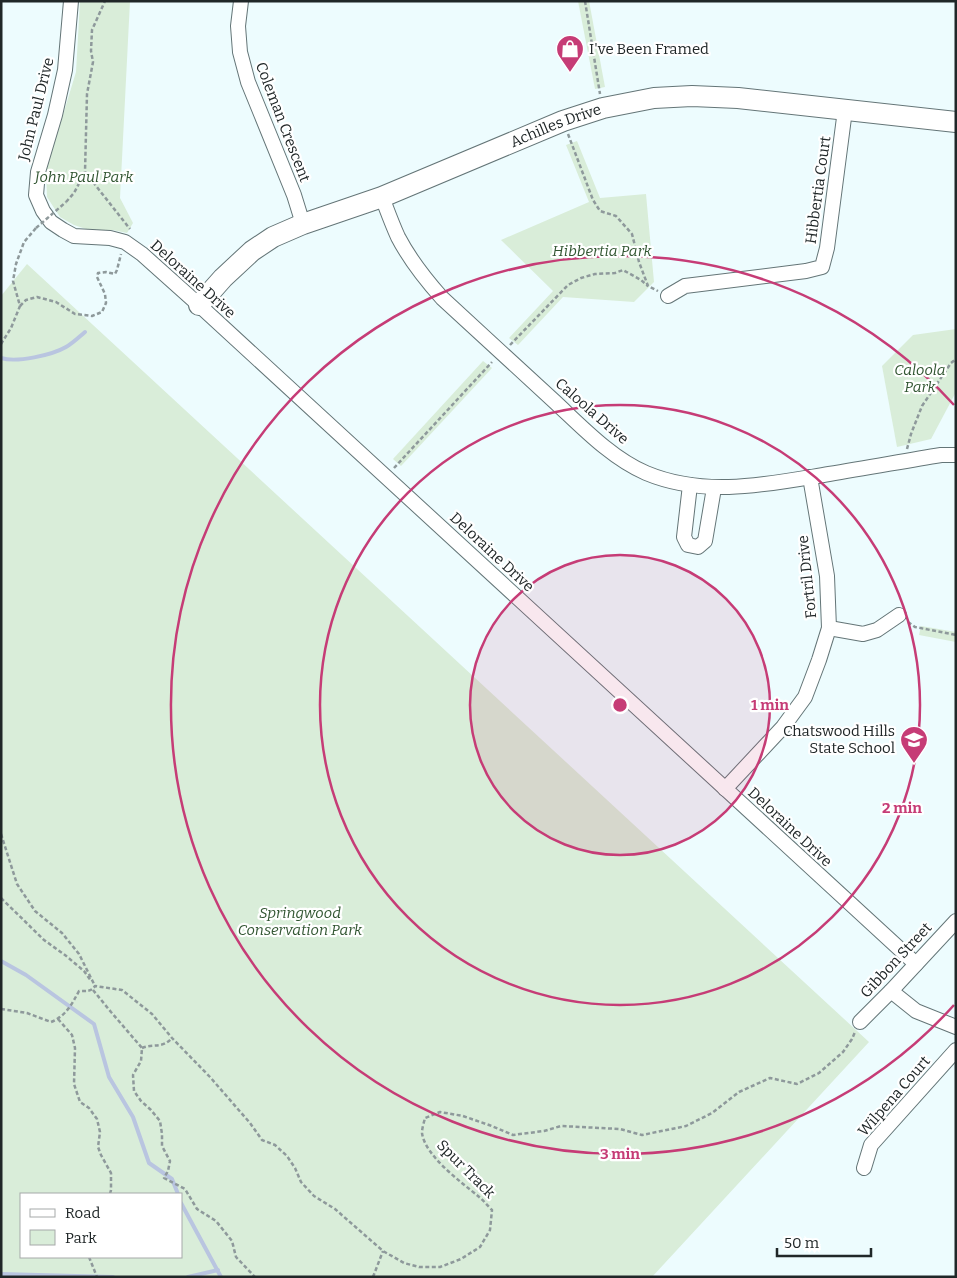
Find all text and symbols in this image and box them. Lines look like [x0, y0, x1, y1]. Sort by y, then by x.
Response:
shop icon: I've Been Framed [555, 34, 585, 73]
place label: I've Been Framed [589, 40, 709, 58]
street label: John Paul Drive [14, 56, 58, 163]
street label: Coleman Crescent [252, 60, 314, 185]
street label: Achilles Drive [508, 100, 603, 151]
street label: Hibbertia Court [802, 134, 835, 245]
park label: John Paul Park [33, 168, 134, 186]
street label: Deloraine Drive [147, 236, 239, 322]
park label: Hibbertia Park [552, 242, 653, 260]
park label: Caloola Park [894, 361, 946, 396]
street label: Caloola Drive [552, 374, 632, 448]
street label: Deloraine Drive [446, 508, 538, 596]
street label: Fortril Drive [794, 534, 820, 620]
centre of rings [611, 696, 629, 714]
text: 1 min [751, 696, 789, 714]
place label: Chatswood Hills State School [783, 722, 895, 757]
school or university icon: Chatswood Hills State School [899, 725, 929, 764]
street label: Deloraine Drive [744, 783, 836, 871]
text: 2 min [882, 799, 922, 817]
park label: Springwood Conservation Park [238, 904, 363, 939]
street label: Gibbon Street [857, 918, 936, 1001]
street label: Wilpena Court [854, 1052, 934, 1140]
street label: Spur Track [433, 1136, 499, 1202]
text: 3 min [600, 1145, 640, 1163]
legend [20, 1193, 182, 1258]
text: Road [65, 1204, 100, 1222]
scale bar [777, 1226, 871, 1258]
text: Park [65, 1229, 97, 1247]
text: 50 m [784, 1234, 820, 1252]

